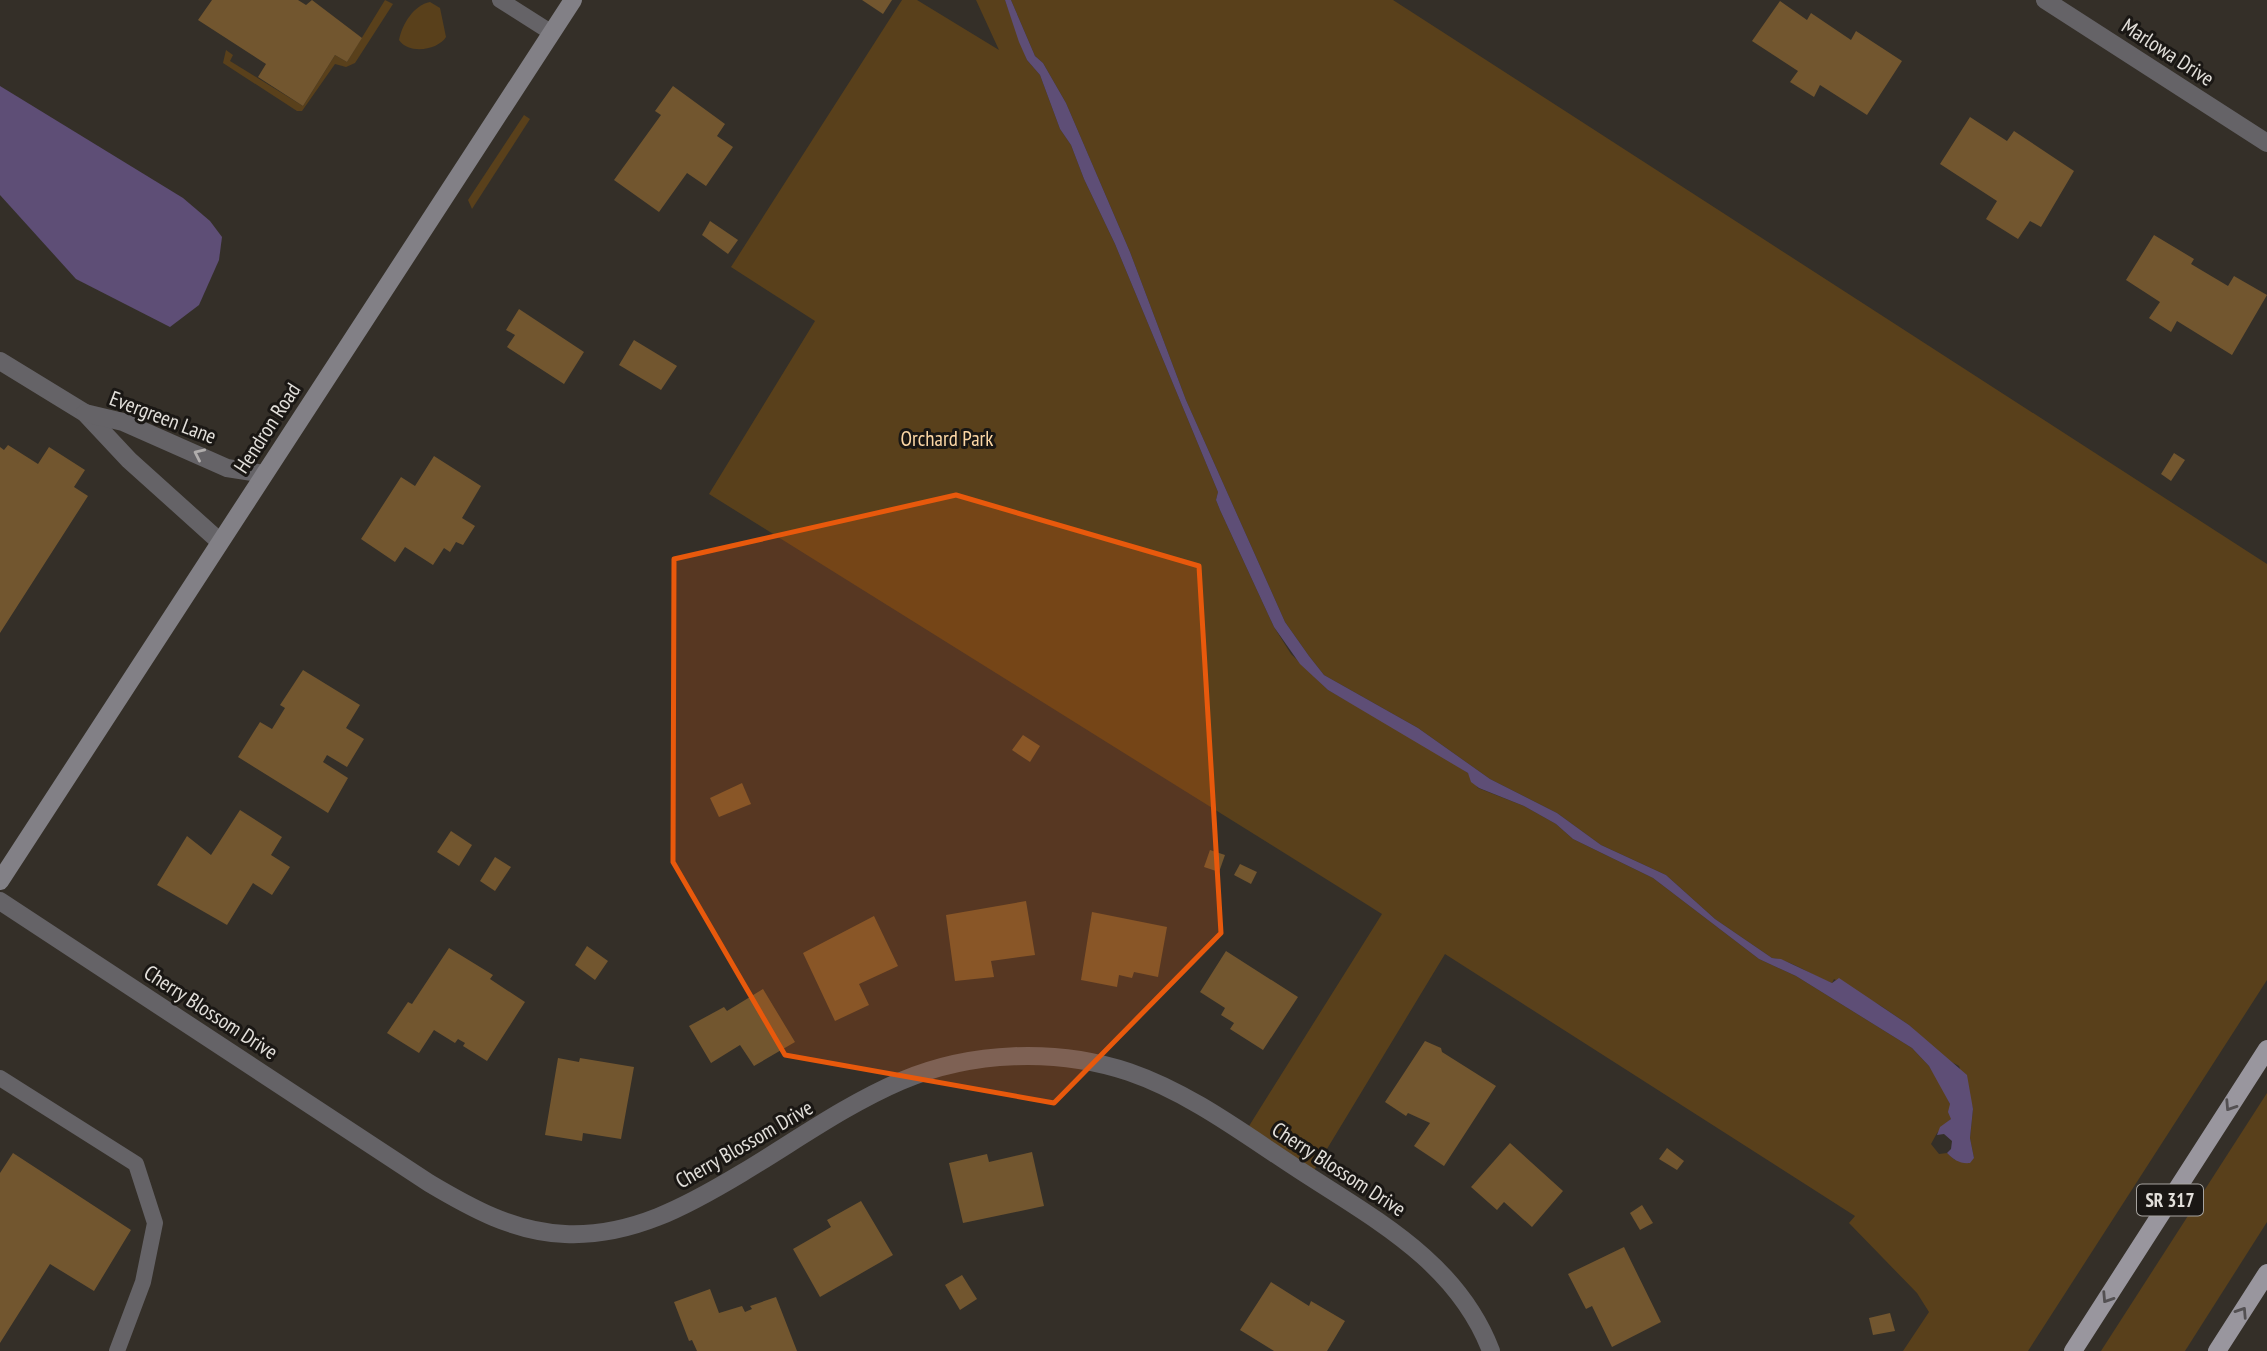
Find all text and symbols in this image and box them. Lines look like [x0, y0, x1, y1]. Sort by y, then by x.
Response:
street label: Marlowa Drive [2117, 12, 2219, 92]
street label: Hendron Road [228, 378, 306, 478]
street label: Evergreen Lane [106, 384, 220, 450]
park label: Orchard Park [901, 425, 993, 452]
one-way arrow [194, 449, 206, 463]
street label: Cherry Blossom Drive [139, 959, 283, 1065]
street label: Cherry Blossom Drive [670, 1094, 818, 1194]
one-way arrow [2225, 1099, 2238, 1112]
street label: Cherry Blossom Drive [1267, 1116, 1411, 1222]
road number: SR 317 [2137, 1184, 2203, 1216]
one-way arrow [2102, 1290, 2115, 1303]
one-way arrow [2234, 1307, 2246, 1320]

